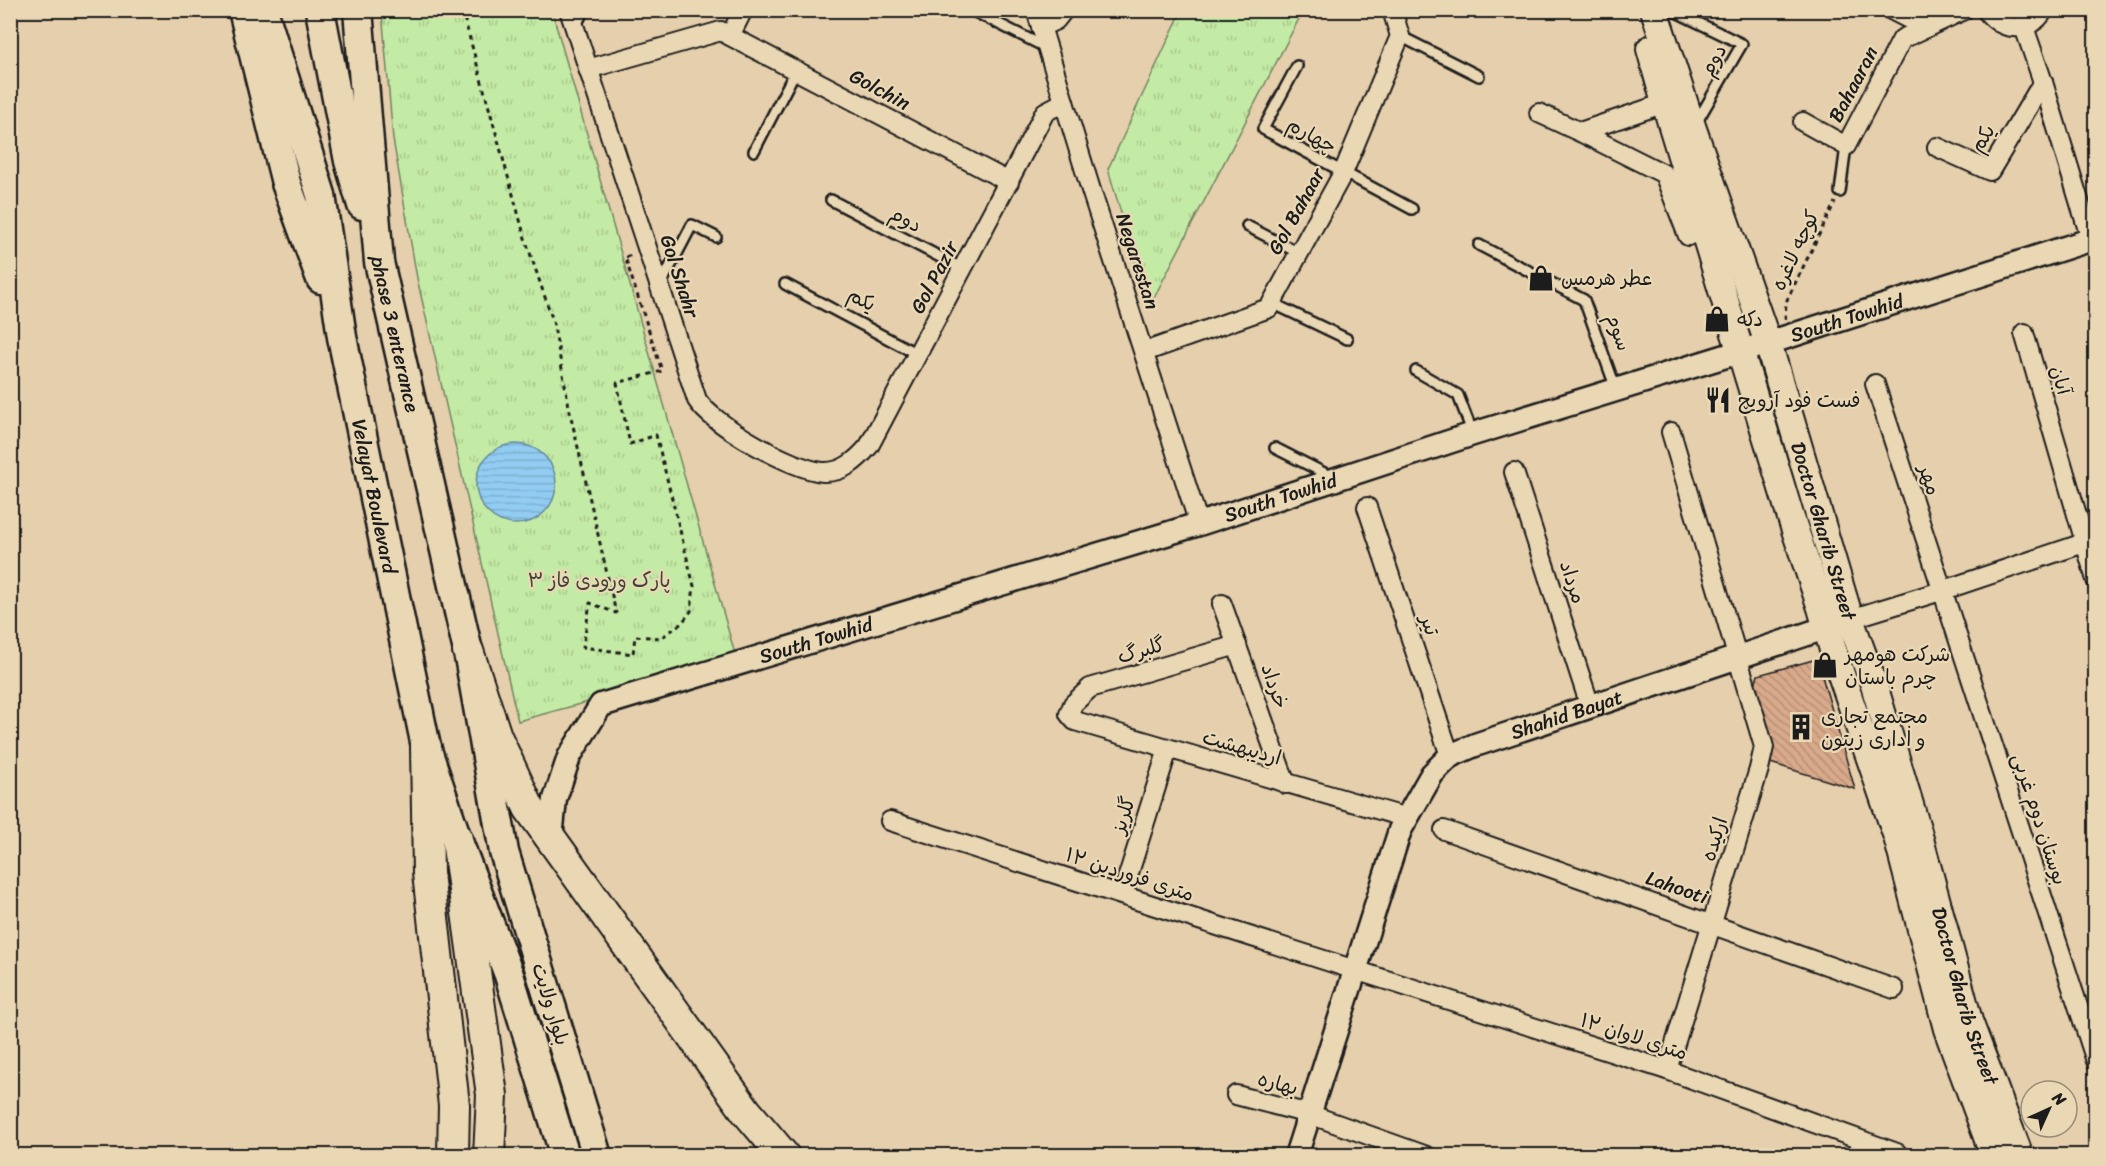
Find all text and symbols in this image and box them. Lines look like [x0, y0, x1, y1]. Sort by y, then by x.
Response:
street label: دوم [1690, 37, 1737, 83]
street label: Bahaaran [1819, 40, 1888, 129]
street label: Golchin [843, 59, 917, 120]
street label: چهارم [1280, 107, 1343, 164]
street label: یکم [1960, 117, 2005, 160]
street label: Gol Bahaar [1258, 160, 1335, 261]
street label: دوم [883, 196, 928, 243]
street label: کوچه لاغره [1761, 204, 1830, 297]
street label: Negarestan [1105, 208, 1170, 314]
street label: Gol Shahr [650, 230, 710, 324]
street label: Gol Pazir [901, 234, 969, 320]
street label: phase 3 enterance [361, 254, 430, 416]
place label: عطر هرمس [1561, 261, 1652, 296]
shop icon: عطر هرمس [1526, 263, 1556, 293]
street label: یکم [841, 277, 882, 322]
street label: South Towhid [1786, 283, 1909, 353]
place label: دکه [1737, 302, 1763, 337]
shop icon: دکه [1702, 304, 1732, 334]
street label: سوم [1596, 308, 1641, 356]
street label: آبان [2040, 361, 2082, 400]
place label: فست فود آرویچ [1738, 383, 1860, 418]
restaurant icon: فست فود آرویچ [1703, 385, 1733, 415]
street label: Velayat Boulevard [341, 416, 407, 578]
street label: Doctor Gharib Street [1780, 438, 1867, 625]
street label: مهر [1908, 458, 1951, 500]
street label: South Towhid [1219, 462, 1343, 533]
street label: مرداد [1549, 556, 1596, 608]
park label: پارک ورودی فاز ۳ [527, 563, 671, 598]
street label: South Towhid [755, 606, 878, 674]
street label: تیر [1409, 608, 1449, 640]
street label: گلبرگ [1113, 627, 1169, 674]
place label: شرکت هومهر چرم باستان [1843, 637, 1950, 695]
shop icon: شرکت هومهر چرم باستان [1810, 650, 1840, 680]
street label: خرداد [1251, 659, 1299, 714]
street label: Shahid Bayat [1506, 680, 1628, 750]
place label: مجتمع تجاری و اداری زیتون [1821, 699, 1928, 757]
building icon: مجتمع تجاری و اداری زیتون [1786, 712, 1816, 742]
street label: اردیبهشت [1198, 719, 1286, 775]
street label: بوستان دوم غربی [2002, 749, 2077, 890]
street label: گلریز [1100, 792, 1146, 840]
street label: ارکیده [1691, 812, 1738, 866]
street label: ۱۲ متری فروردین [1061, 837, 1199, 912]
street label: Lahooti [1641, 860, 1714, 915]
street label: Doctor Gharib Street [1921, 903, 2009, 1091]
street label: بلوار ولایت [521, 958, 580, 1050]
street label: ۱۲ متری لاوان [1576, 1003, 1692, 1070]
street label: بهاره [1254, 1061, 1302, 1106]
north arrow [2019, 1079, 2079, 1139]
text: N [2044, 1084, 2074, 1114]

